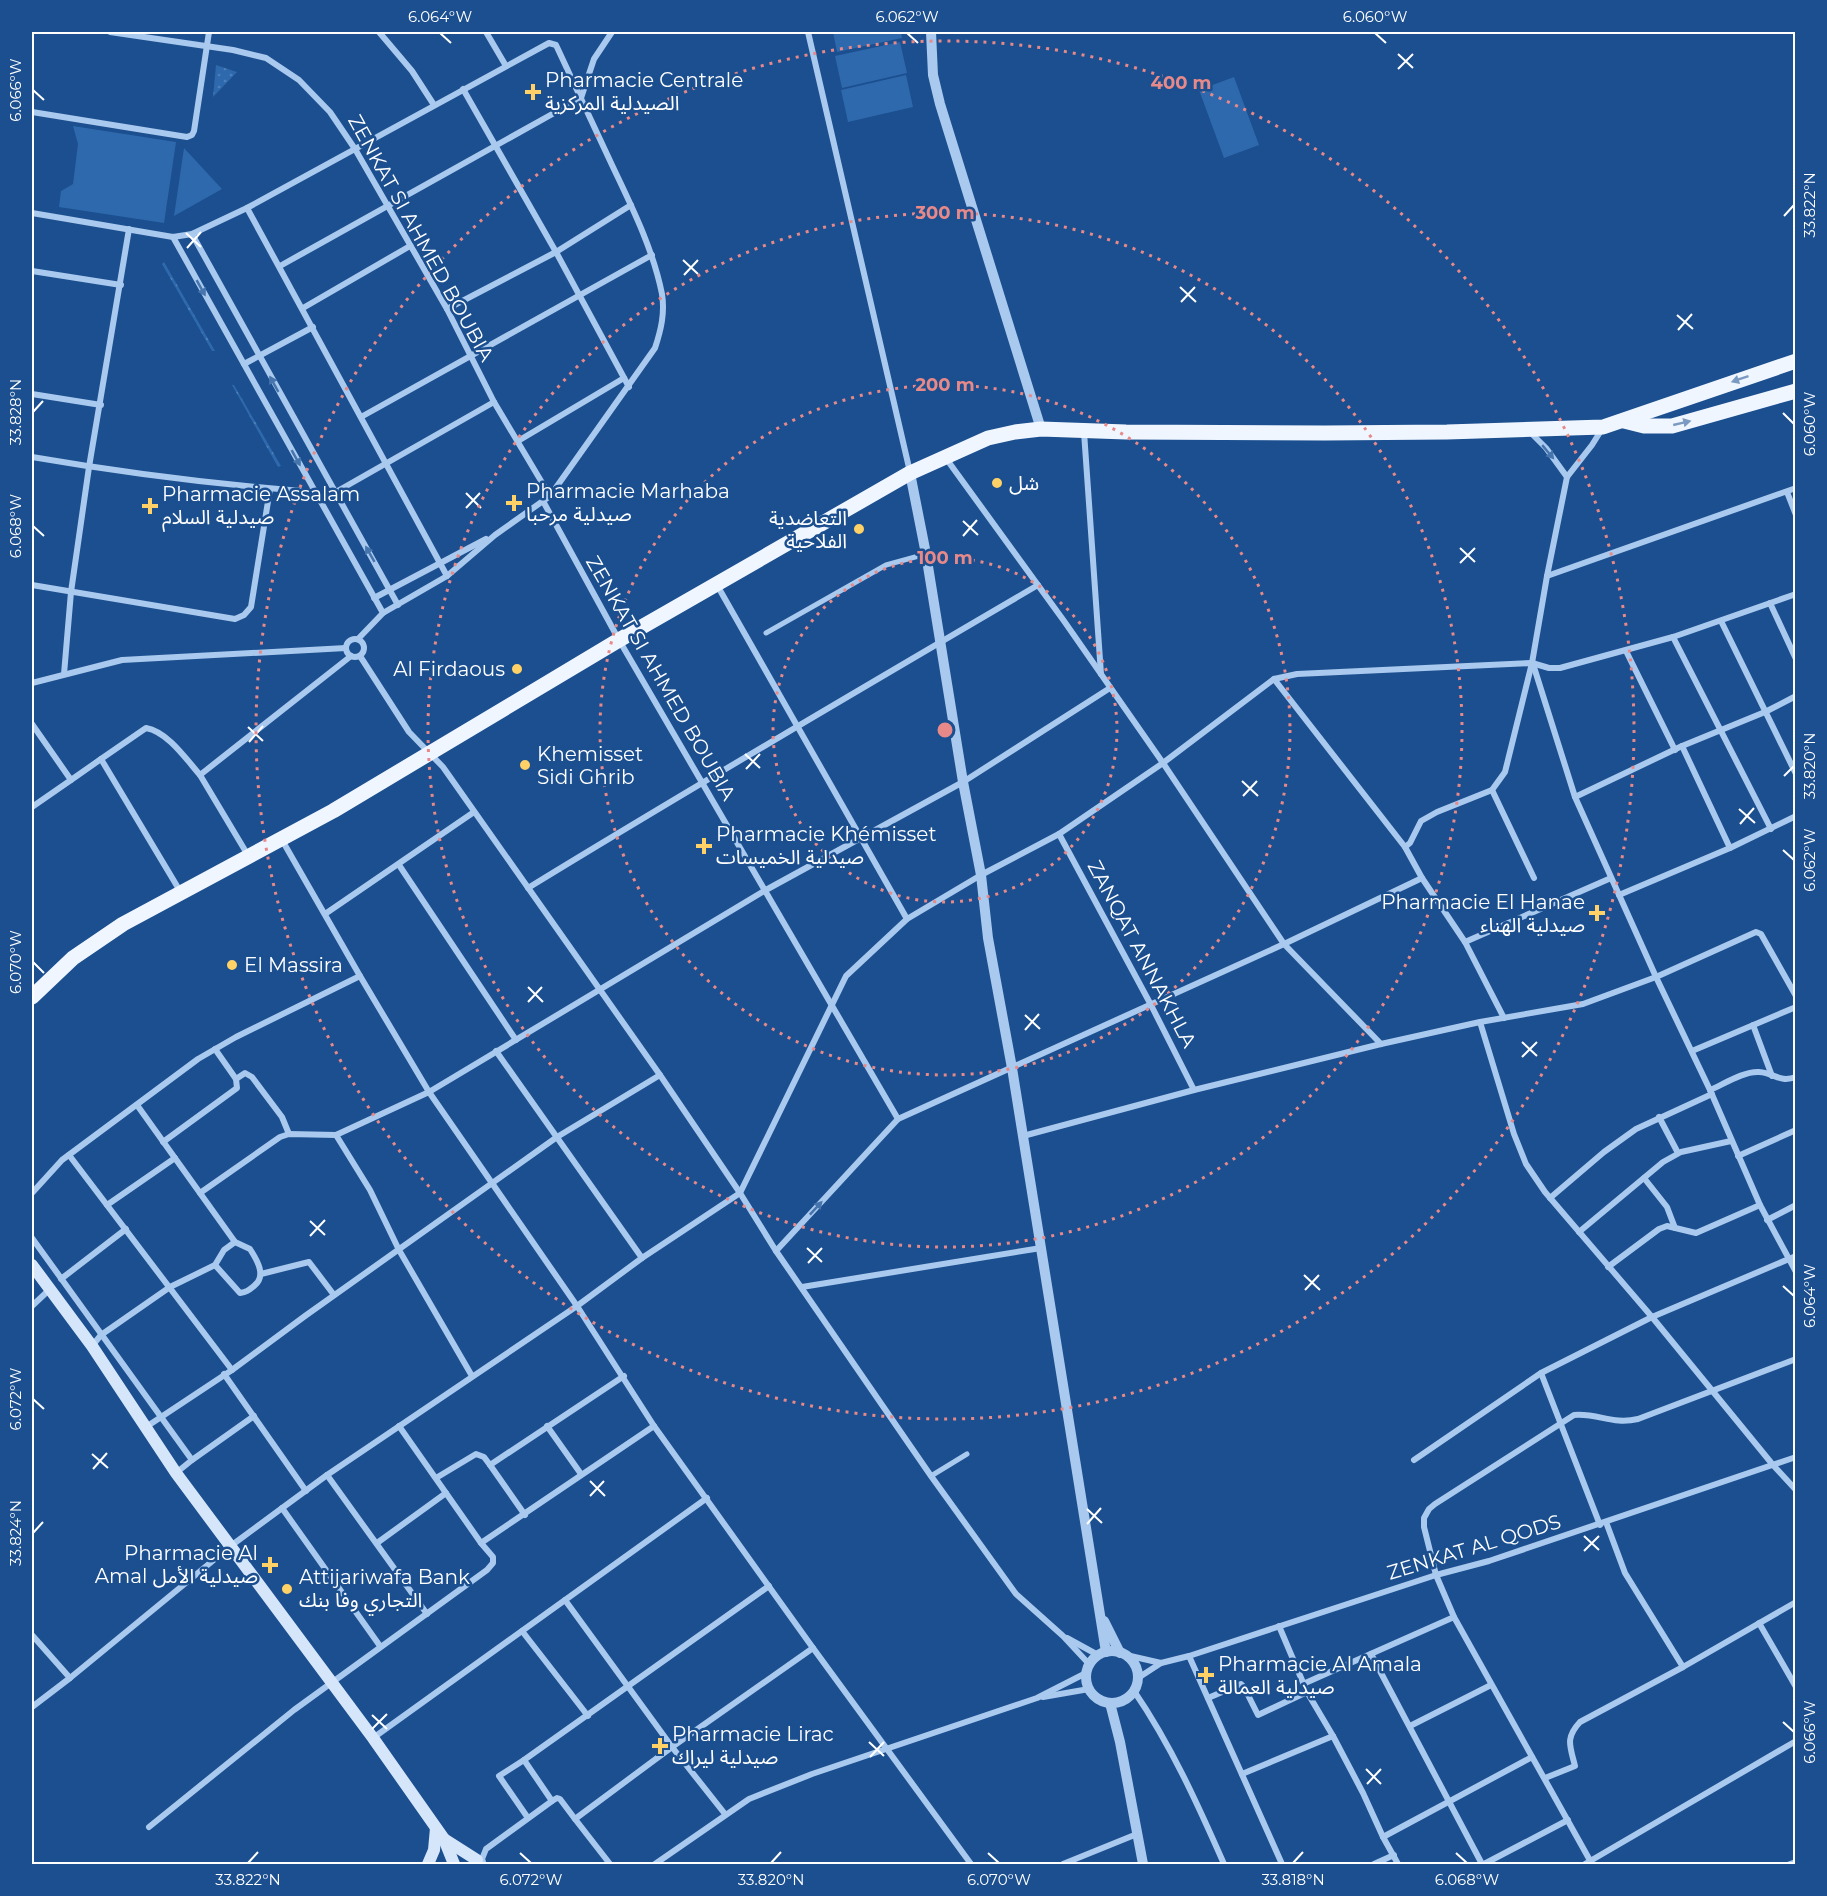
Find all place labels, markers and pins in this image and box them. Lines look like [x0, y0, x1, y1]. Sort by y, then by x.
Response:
place label: Pharmacie Centrale الصيدلية المركزية [545, 68, 743, 115]
marker: Pharmacie Centrale الصيدلية المركزية [526, 85, 540, 99]
place label: شل [1009, 471, 1039, 495]
marker: شل [990, 476, 1004, 490]
place label: Pharmacie Marhaba صيدلية مرحبا [526, 479, 730, 526]
place label: Pharmacie Assalam صيدلية السلام [162, 482, 360, 532]
marker: Pharmacie Marhaba صيدلية مرحبا [507, 496, 521, 510]
marker: Pharmacie Assalam صيدلية السلام [143, 499, 157, 513]
place label: التعاضدية الفلاحية [769, 506, 847, 553]
marker: التعاضدية الفلاحية [852, 522, 866, 536]
place label: Al Firdaous [393, 657, 505, 681]
marker: Al Firdaous [510, 662, 524, 676]
centre of rings [935, 720, 955, 740]
place label: Khemisset Sidi Ghrib [537, 742, 643, 789]
marker: Khemisset Sidi Ghrib [518, 758, 532, 772]
place label: Pharmacie Khémisset صيدلية الخميسات [716, 822, 937, 869]
marker: Pharmacie Khémisset صيدلية الخميسات [697, 839, 711, 853]
place label: Pharmacie El Hanae صيدلية الهناء [1381, 890, 1585, 937]
marker: Pharmacie El Hanae صيدلية الهناء [1590, 906, 1604, 920]
place label: El Massira [244, 953, 343, 977]
marker: El Massira [225, 958, 239, 972]
place label: Pharmacie Al Amal صيدلية الأمل [95, 1541, 258, 1588]
marker: Pharmacie Al Amal صيدلية الأمل [263, 1558, 277, 1572]
place label: Attijariwafa Bank التجاري وفا بنك [299, 1565, 470, 1616]
marker: Attijariwafa Bank التجاري وفا بنك [280, 1582, 294, 1596]
place label: Pharmacie Al Amala صيدلية العمالة [1218, 1652, 1422, 1699]
marker: Pharmacie Al Amala صيدلية العمالة [1199, 1668, 1213, 1682]
place label: Pharmacie Lirac صيدلية ليراك [672, 1722, 834, 1769]
marker: Pharmacie Lirac صيدلية ليراك [653, 1739, 667, 1753]

